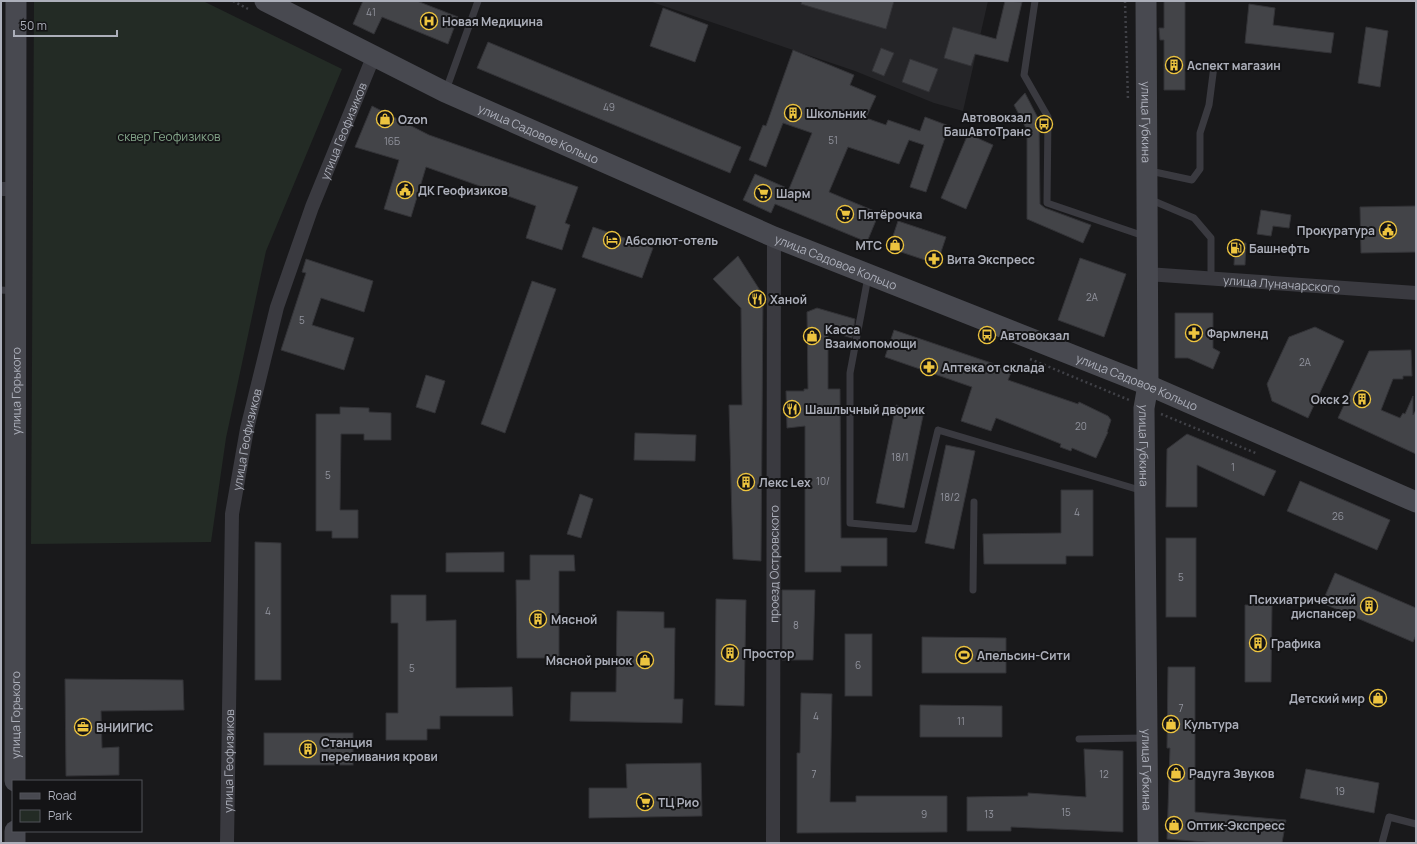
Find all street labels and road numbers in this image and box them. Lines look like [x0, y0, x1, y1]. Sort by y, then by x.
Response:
street label: улица Геофизиков [316, 79, 371, 182]
street label: улица Губкина [1138, 81, 1155, 163]
street label: улица Садовое Кольцо [476, 99, 602, 167]
street label: улица Садовое Кольцо [772, 230, 900, 293]
street label: улица Луначарского [1223, 271, 1341, 296]
street label: улица Горького [7, 347, 24, 435]
street label: улица Садовое Кольцо [1074, 349, 1201, 414]
street label: улица Геофизиков [228, 386, 265, 492]
street label: улица Губкина [1135, 403, 1153, 487]
street label: проезд Островского [765, 505, 782, 623]
street label: улица Горького [7, 671, 24, 759]
street label: улица Геофизиков [219, 708, 238, 813]
street label: улица Губкина [1138, 729, 1156, 811]

